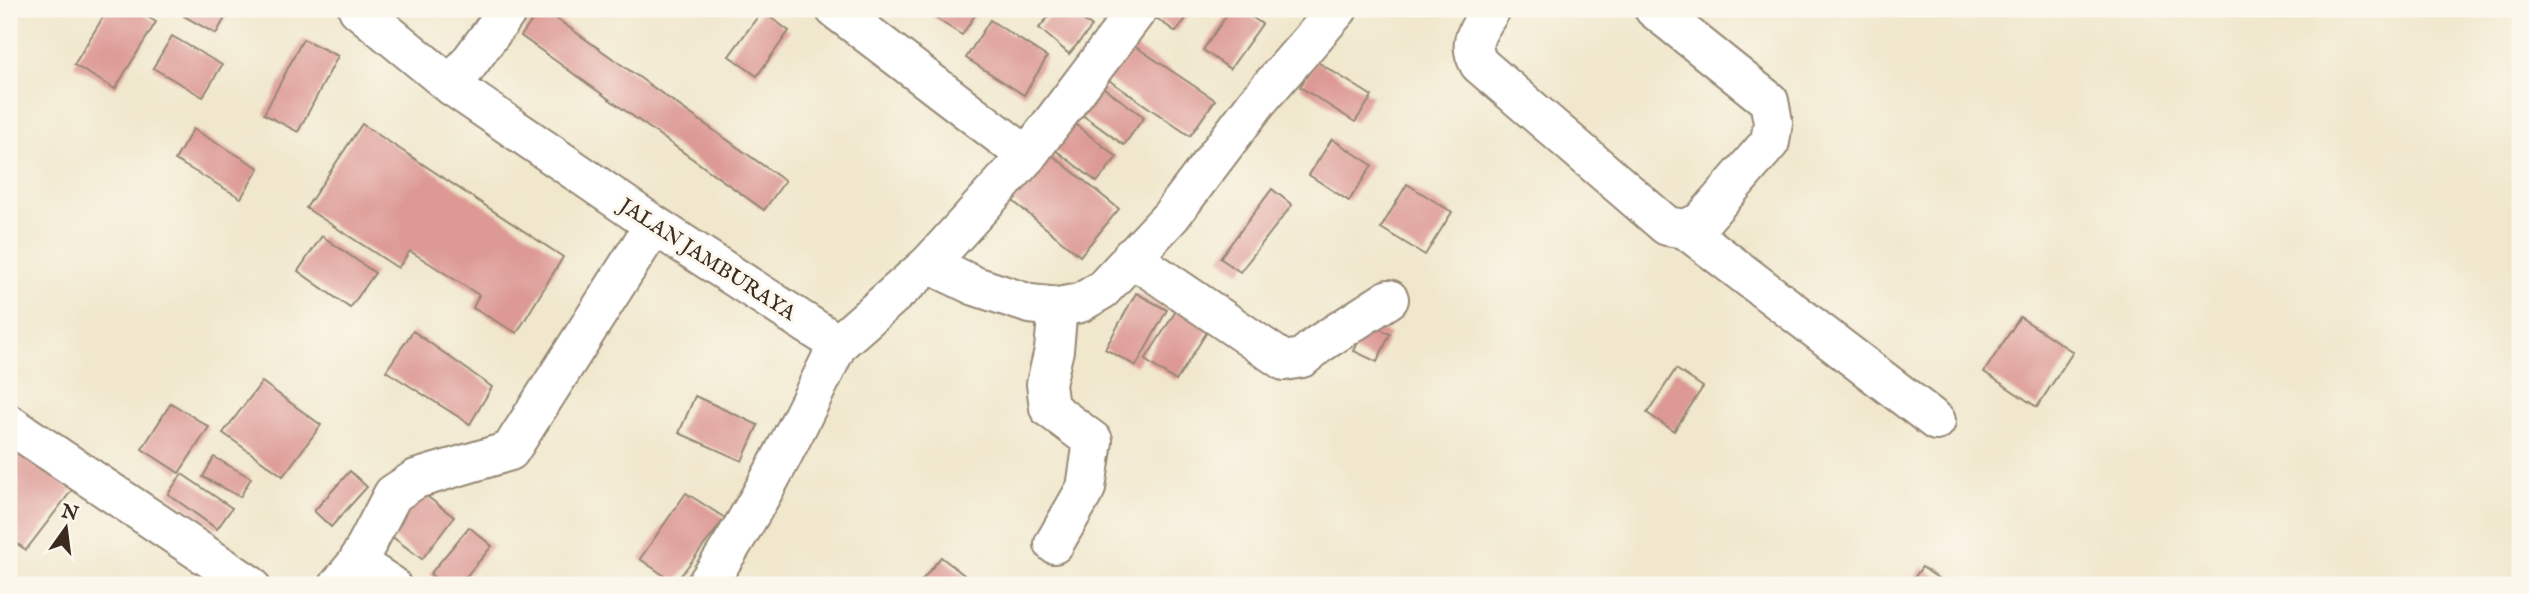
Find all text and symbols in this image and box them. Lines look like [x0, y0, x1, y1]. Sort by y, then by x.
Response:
street label: JALAN JAMBURAYA [612, 192, 801, 328]
north arrow [32, 492, 102, 562]
text: N [58, 500, 81, 527]

